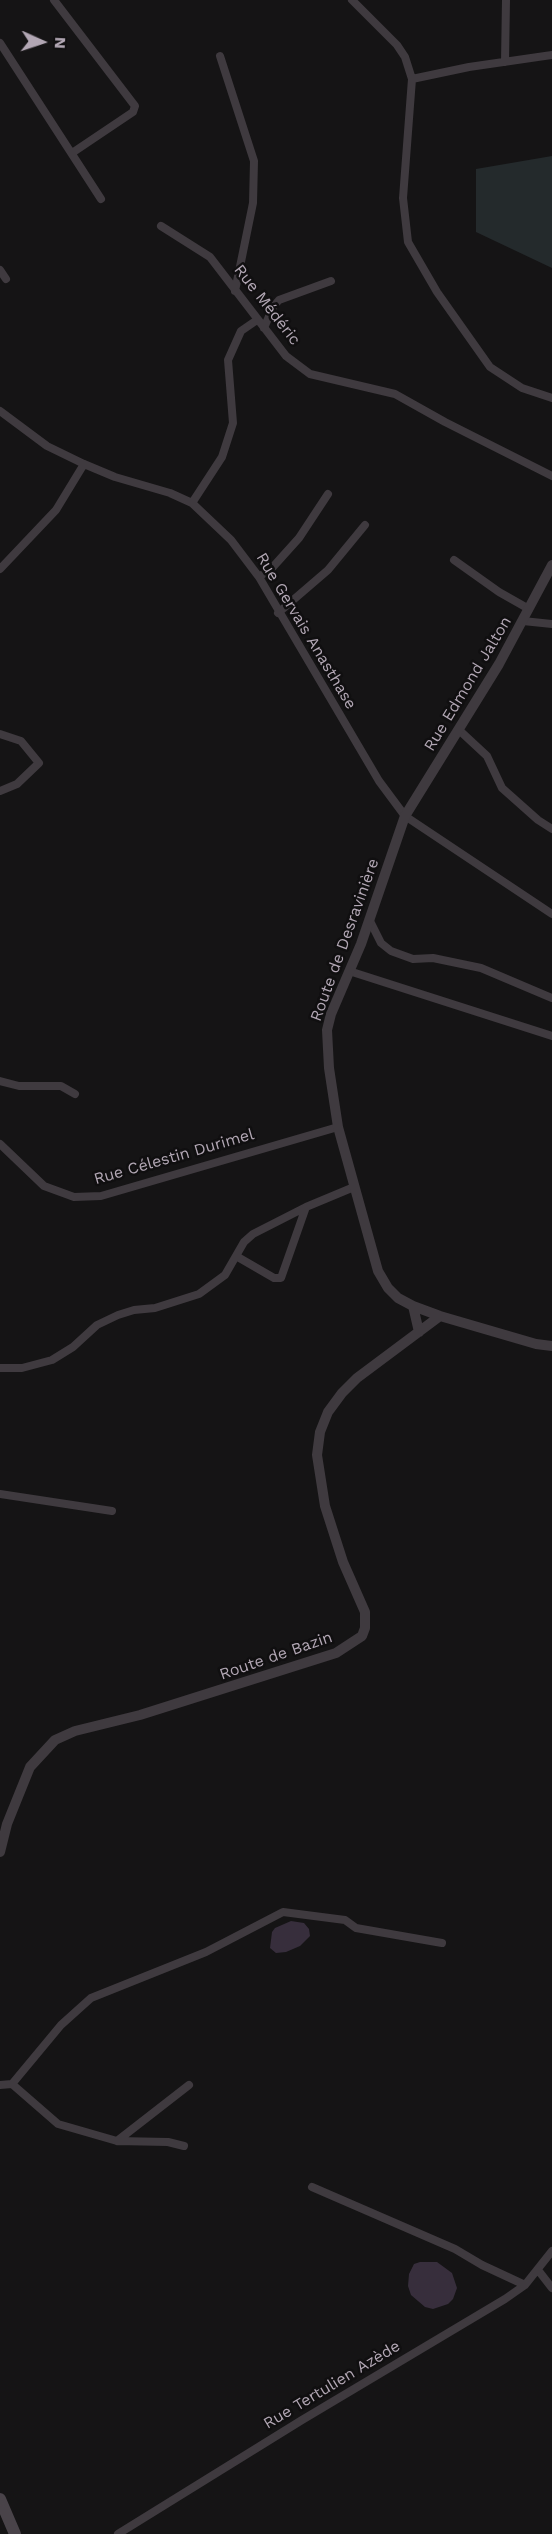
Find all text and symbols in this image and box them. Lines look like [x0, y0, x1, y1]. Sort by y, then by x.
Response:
north arrow [12, 12, 72, 72]
text: N [51, 37, 70, 49]
street label: Rue Médéric [230, 261, 304, 349]
street label: Rue Gervais Anasthase [252, 549, 360, 713]
street label: Rue Edmond Jalton [420, 613, 516, 755]
street label: Route de Desravinière [307, 856, 383, 1024]
street label: Rue Célestin Durimel [92, 1125, 256, 1189]
street label: Route de Bazin [217, 1628, 335, 1684]
street label: Rue Tertulien Azède [260, 2337, 404, 2433]

